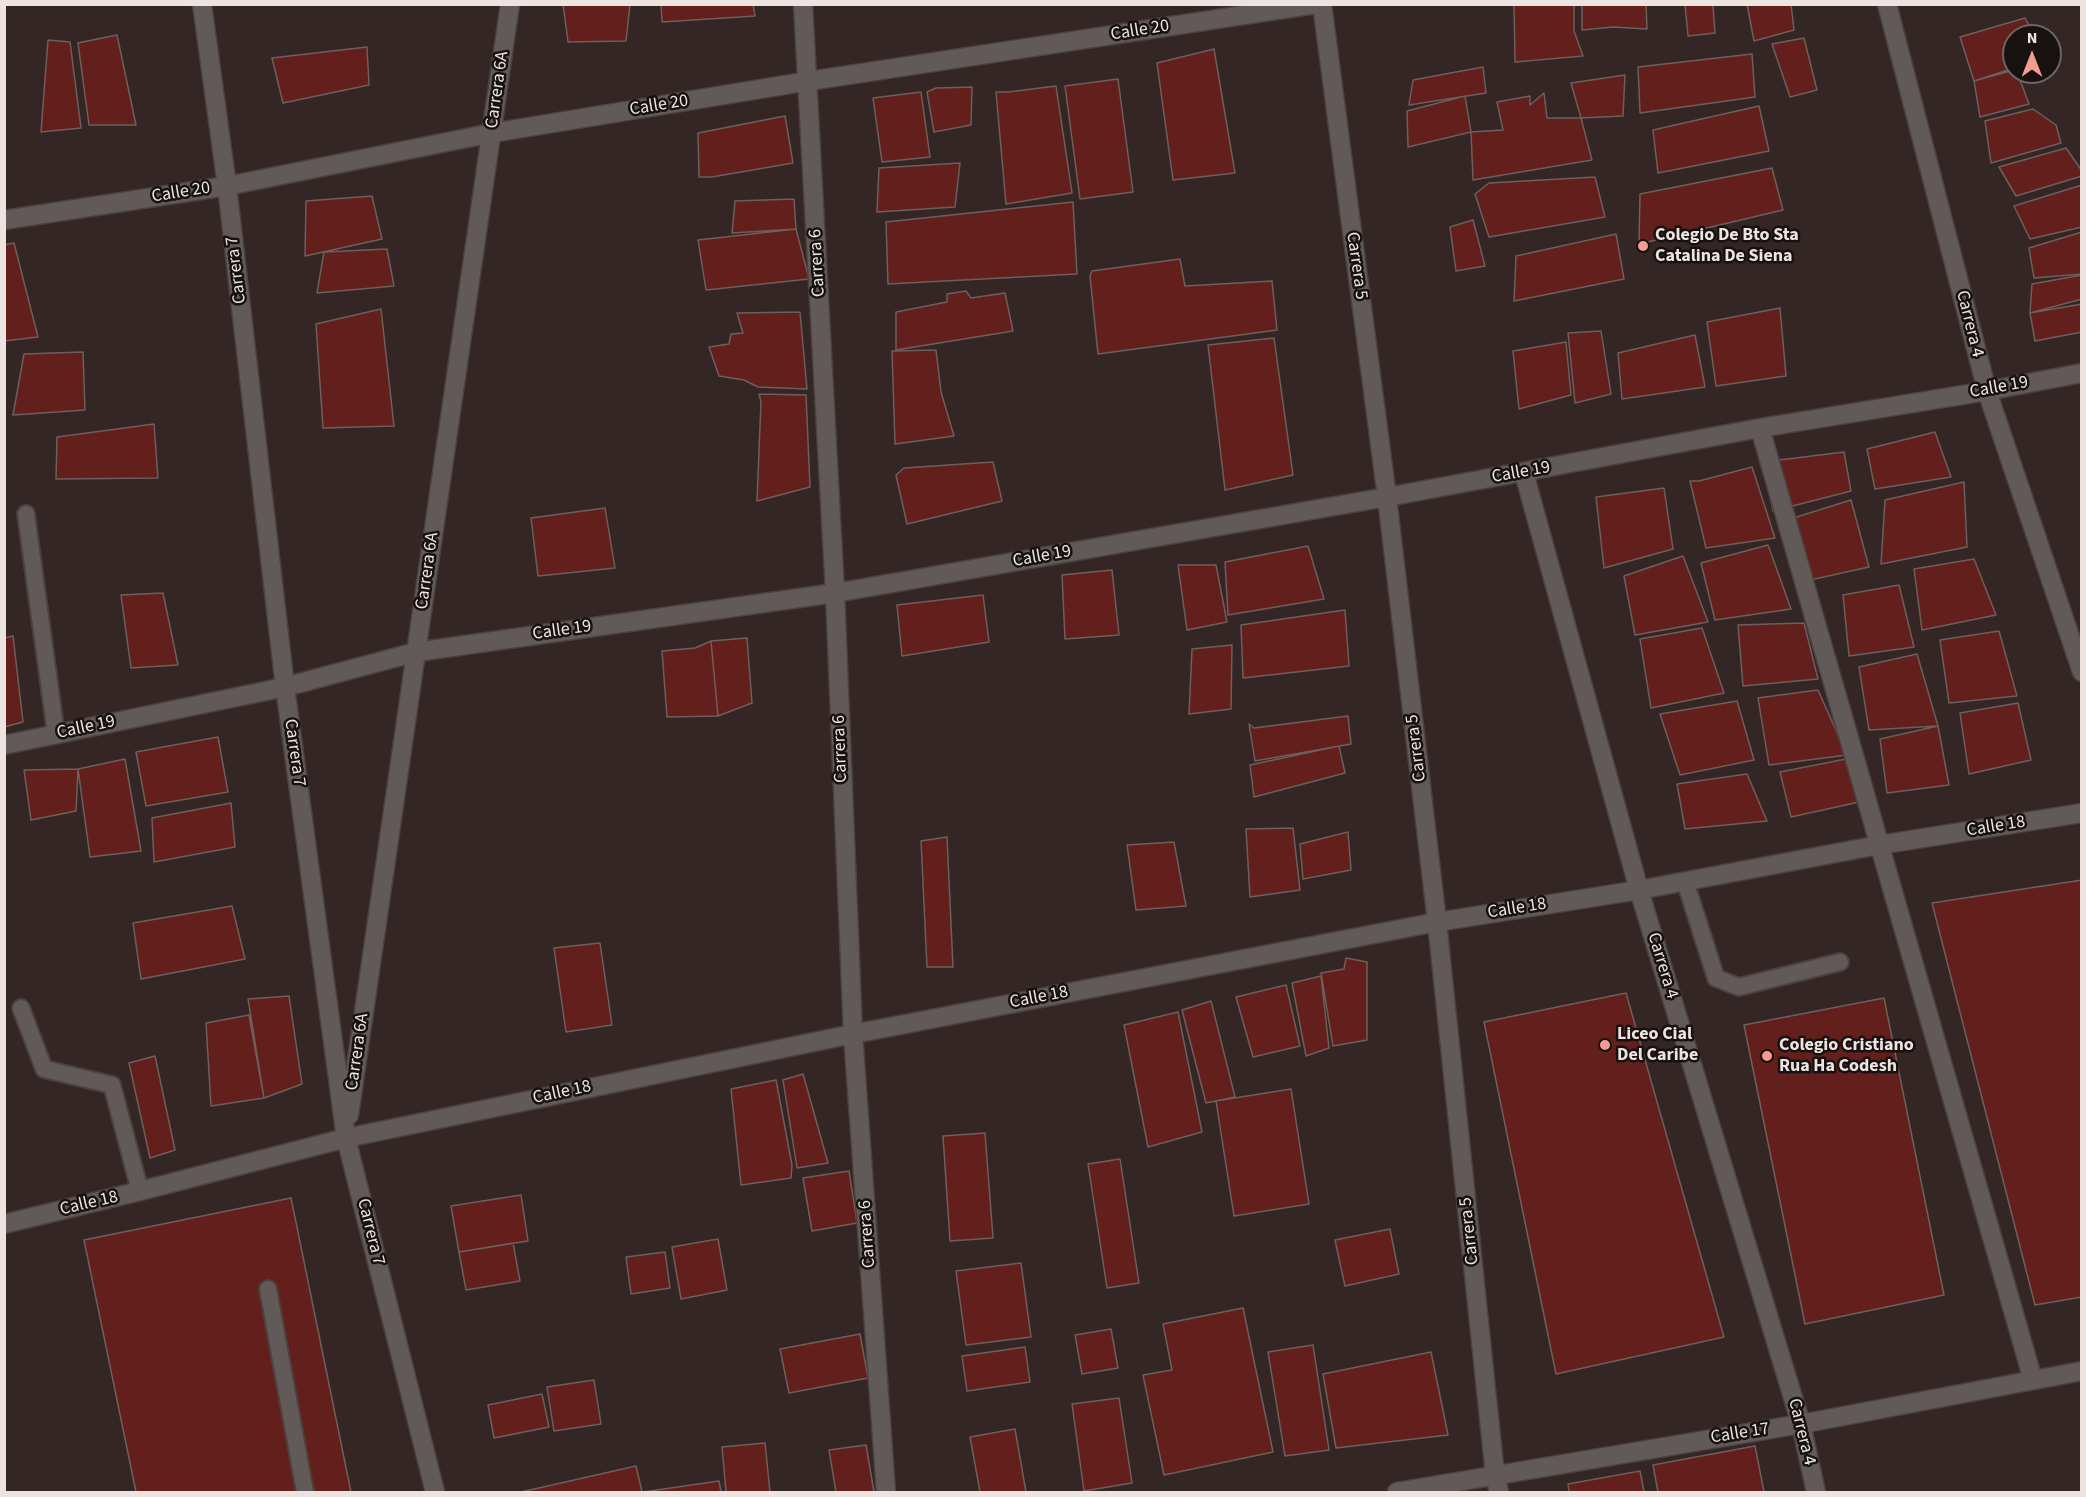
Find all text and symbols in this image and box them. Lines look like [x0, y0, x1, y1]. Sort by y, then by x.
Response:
street label: Calle 20 [1109, 16, 1171, 46]
north arrow [2002, 24, 2062, 84]
text: N [2027, 27, 2037, 49]
street label: Carrera 6A [482, 50, 514, 130]
street label: Calle 20 [628, 91, 690, 121]
street label: Calle 20 [150, 178, 212, 208]
place label: Colegio De Bto Sta Catalina De Siena [1655, 225, 1799, 268]
street label: Carrera 6 [805, 228, 831, 298]
street label: Carrera 5 [1341, 231, 1371, 301]
street label: Carrera 7 [222, 235, 252, 305]
marker: Colegio De Bto Sta Catalina De Siena [1636, 239, 1650, 253]
street label: Carrera 4 [1950, 288, 1988, 360]
street label: Calle 19 [1968, 372, 2030, 404]
street label: Calle 19 [1490, 457, 1552, 489]
street label: Carrera 6A [412, 531, 444, 611]
street label: Calle 19 [1011, 541, 1073, 573]
street label: Calle 19 [531, 616, 593, 646]
street label: Calle 19 [55, 711, 117, 745]
street label: Carrera 5 [1402, 713, 1432, 783]
street label: Carrera 6 [829, 715, 853, 783]
street label: Carrera 7 [279, 718, 309, 788]
street label: Calle 18 [1965, 812, 2027, 842]
street label: Calle 18 [1486, 894, 1548, 924]
street label: Carrera 4 [1642, 930, 1682, 1002]
street label: Calle 18 [1008, 982, 1070, 1014]
street label: Carrera 6A [342, 1012, 374, 1092]
place label: Liceo Cial Del Caribe [1617, 1024, 1698, 1066]
place label: Colegio Cristiano Rua Ha Codesh [1779, 1035, 1914, 1078]
marker: Liceo Cial Del Caribe [1598, 1038, 1612, 1052]
marker: Colegio Cristiano Rua Ha Codesh [1760, 1049, 1774, 1063]
street label: Calle 18 [531, 1076, 593, 1110]
street label: Calle 18 [58, 1187, 120, 1221]
street label: Carrera 7 [351, 1196, 389, 1268]
street label: Carrera 5 [1456, 1196, 1484, 1266]
street label: Carrera 6 [855, 1199, 881, 1269]
street label: Carrera 4 [1782, 1396, 1820, 1468]
street label: Calle 17 [1709, 1419, 1771, 1449]

